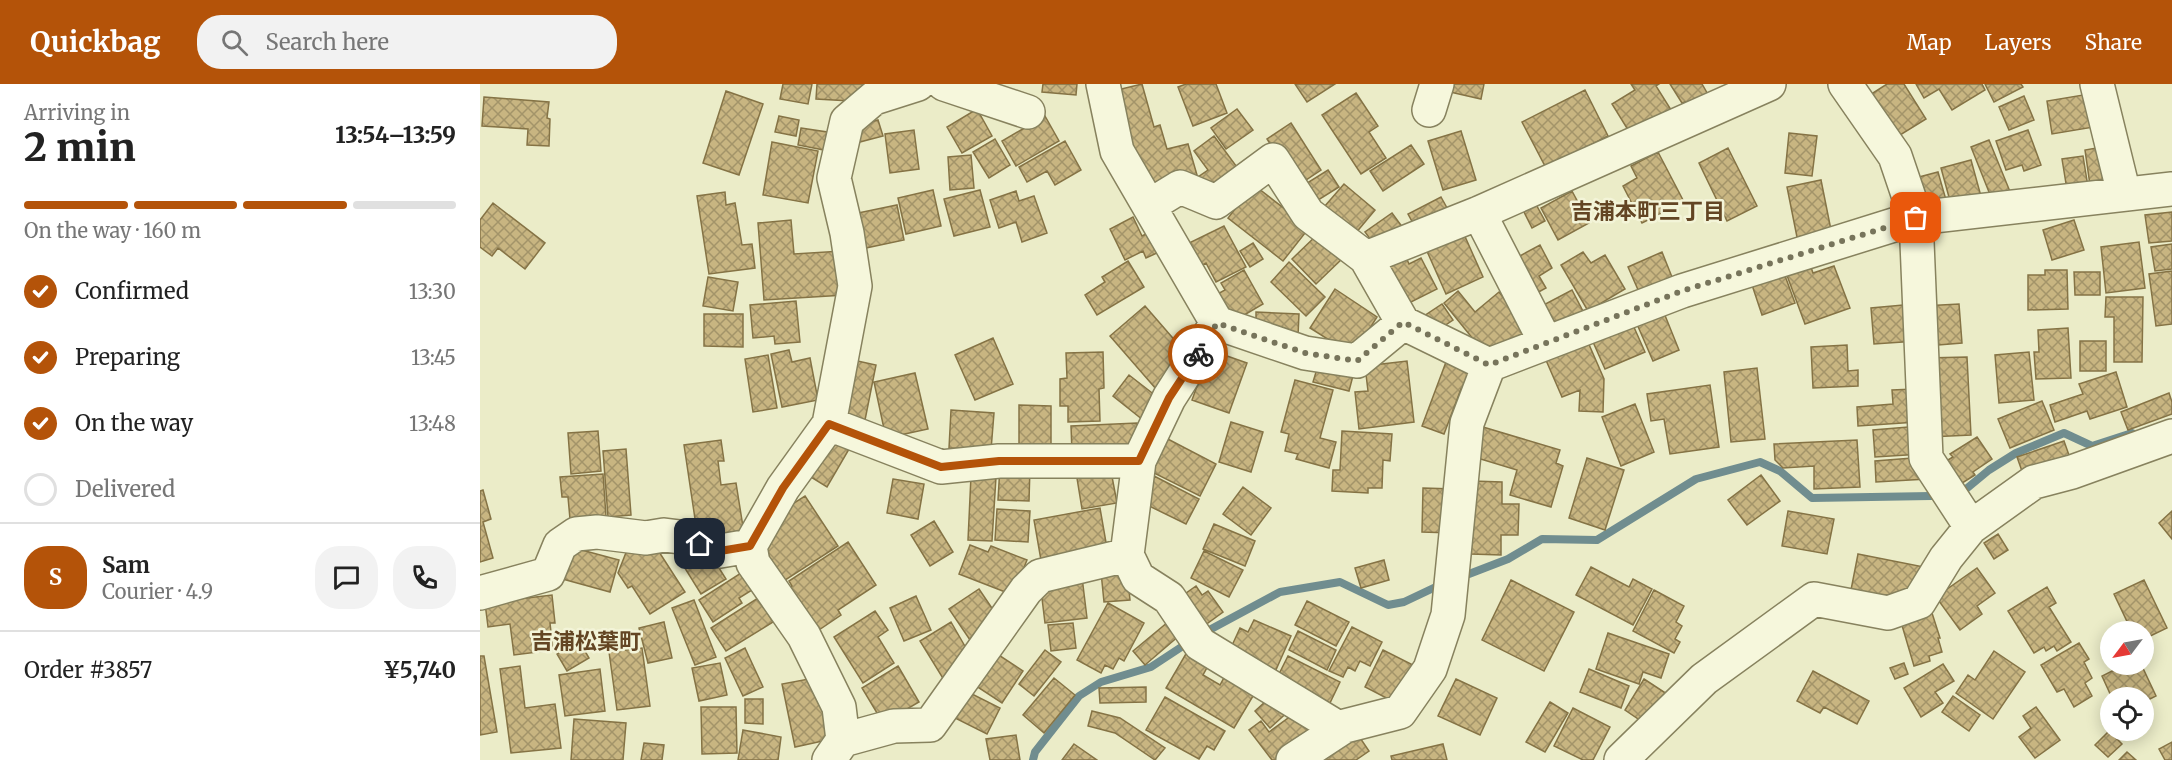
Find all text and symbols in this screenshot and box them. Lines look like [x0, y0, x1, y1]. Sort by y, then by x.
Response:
search box [197, 15, 617, 69]
text: Quickbag [30, 24, 161, 60]
icon: search [218, 26, 251, 59]
text: Search here [266, 28, 389, 56]
text: Map [1907, 29, 1952, 56]
text: Layers [1985, 29, 2052, 56]
text: Share [2085, 29, 2142, 56]
text: Arriving in [24, 100, 130, 125]
text: 13:54–13:59 [335, 121, 456, 149]
text: 2 min [24, 123, 136, 172]
pin [1890, 192, 1941, 243]
district label: 吉浦本町三丁目 [1571, 197, 1725, 225]
icon: bag [1899, 201, 1932, 234]
text: On the way · 160 m [24, 218, 201, 243]
icon: check [24, 275, 57, 308]
text: Confirmed [75, 277, 189, 305]
text: 13:30 [409, 279, 456, 304]
courier [1168, 324, 1228, 384]
icon: bike [1182, 338, 1215, 371]
icon: check [24, 341, 57, 374]
text: Preparing [75, 343, 180, 371]
text: 13:45 [411, 345, 456, 370]
icon: check [24, 407, 57, 440]
text: On the way [75, 409, 193, 437]
text: 13:48 [409, 411, 456, 436]
text: Delivered [75, 475, 175, 503]
pin [674, 518, 725, 569]
icon: home [683, 527, 716, 560]
button: chat [315, 546, 378, 609]
button: phone [393, 546, 456, 609]
text: Sam [102, 551, 150, 579]
text: S [49, 563, 62, 591]
text: Courier · 4.9 [102, 579, 213, 604]
north arrow [2100, 621, 2154, 675]
map controls [2100, 621, 2154, 741]
district label: 吉浦松葉町 [531, 627, 641, 655]
text: Order #3857 [24, 656, 152, 684]
text: ¥5,740 [383, 656, 456, 684]
button: locate [2100, 687, 2154, 741]

